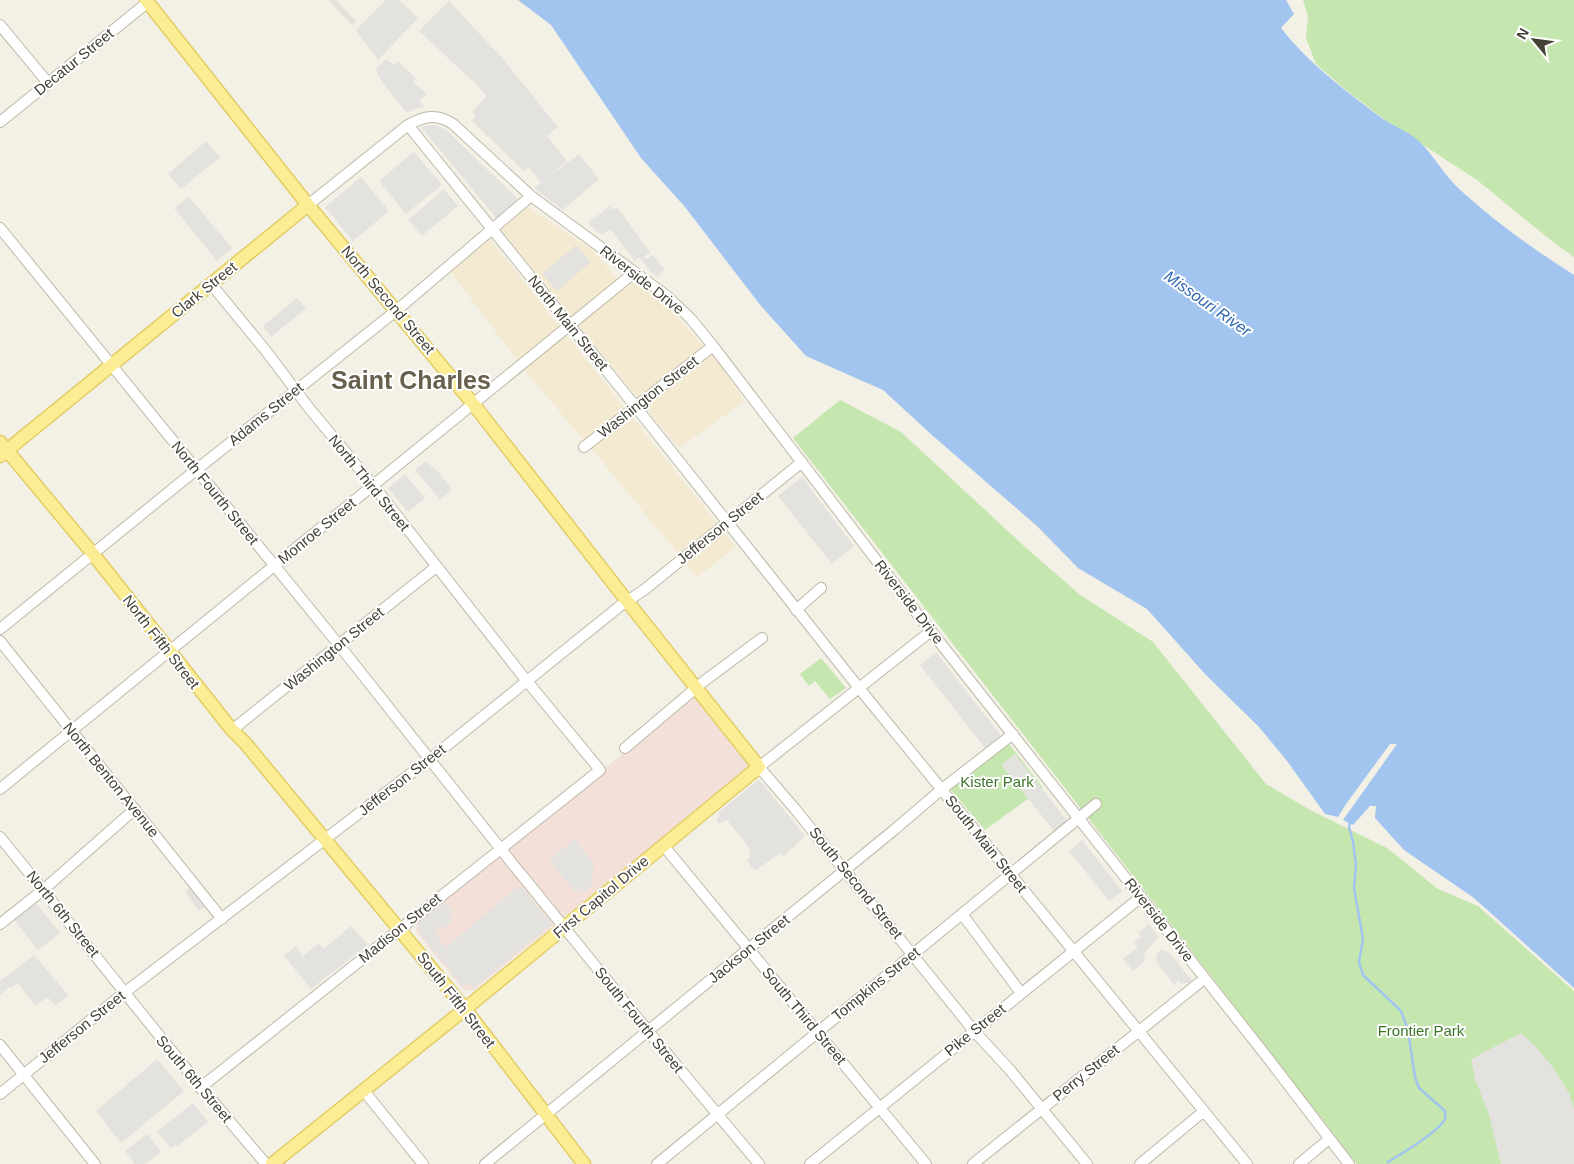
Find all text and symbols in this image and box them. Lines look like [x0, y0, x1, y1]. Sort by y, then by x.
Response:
north arrow [1509, 15, 1559, 65]
street label: Decatur Street [31, 24, 117, 99]
text: N [1513, 25, 1532, 42]
street label: North Second Street [338, 242, 439, 358]
street label: Riverside Drive [597, 242, 688, 318]
street label: Clark Street [168, 258, 240, 321]
water label: Missouri River [1161, 267, 1255, 340]
street label: North Main Street [525, 272, 613, 374]
street label: Washington Street [594, 352, 702, 441]
district label: Saint Charles [331, 366, 491, 394]
street label: Adams Street [225, 378, 307, 449]
street label: North Third Street [325, 431, 414, 535]
street label: North Fourth Street [168, 437, 263, 549]
street label: Jefferson Street [673, 487, 767, 567]
street label: Monroe Street [274, 494, 360, 567]
street label: Riverside Drive [871, 556, 947, 647]
street label: North Fifth Street [120, 591, 204, 693]
street label: Washington Street [281, 603, 387, 694]
street label: North Benton Avenue [60, 719, 163, 840]
street label: Jefferson Street [355, 740, 449, 819]
park label: Kister Park [960, 773, 1034, 790]
street label: South Main Street [942, 792, 1031, 896]
street label: South Second Street [806, 824, 907, 942]
street label: First Capitol Drive [550, 852, 652, 941]
street label: North 6th Street [23, 867, 104, 961]
street label: Riverside Drive [1121, 874, 1197, 965]
street label: Madison Street [355, 889, 445, 966]
street label: Jackson Street [705, 910, 793, 986]
street label: Tompkins Street [829, 943, 923, 1024]
street label: South Fifth Street [414, 948, 500, 1052]
street label: South Fourth Street [592, 963, 688, 1077]
street label: South Third Street [759, 964, 850, 1068]
street label: Jefferson Street [35, 986, 129, 1066]
street label: Pike Street [941, 999, 1009, 1059]
park label: Frontier Park [1378, 1022, 1465, 1039]
street label: South 6th Street [153, 1032, 236, 1126]
street label: Perry Street [1049, 1040, 1123, 1104]

